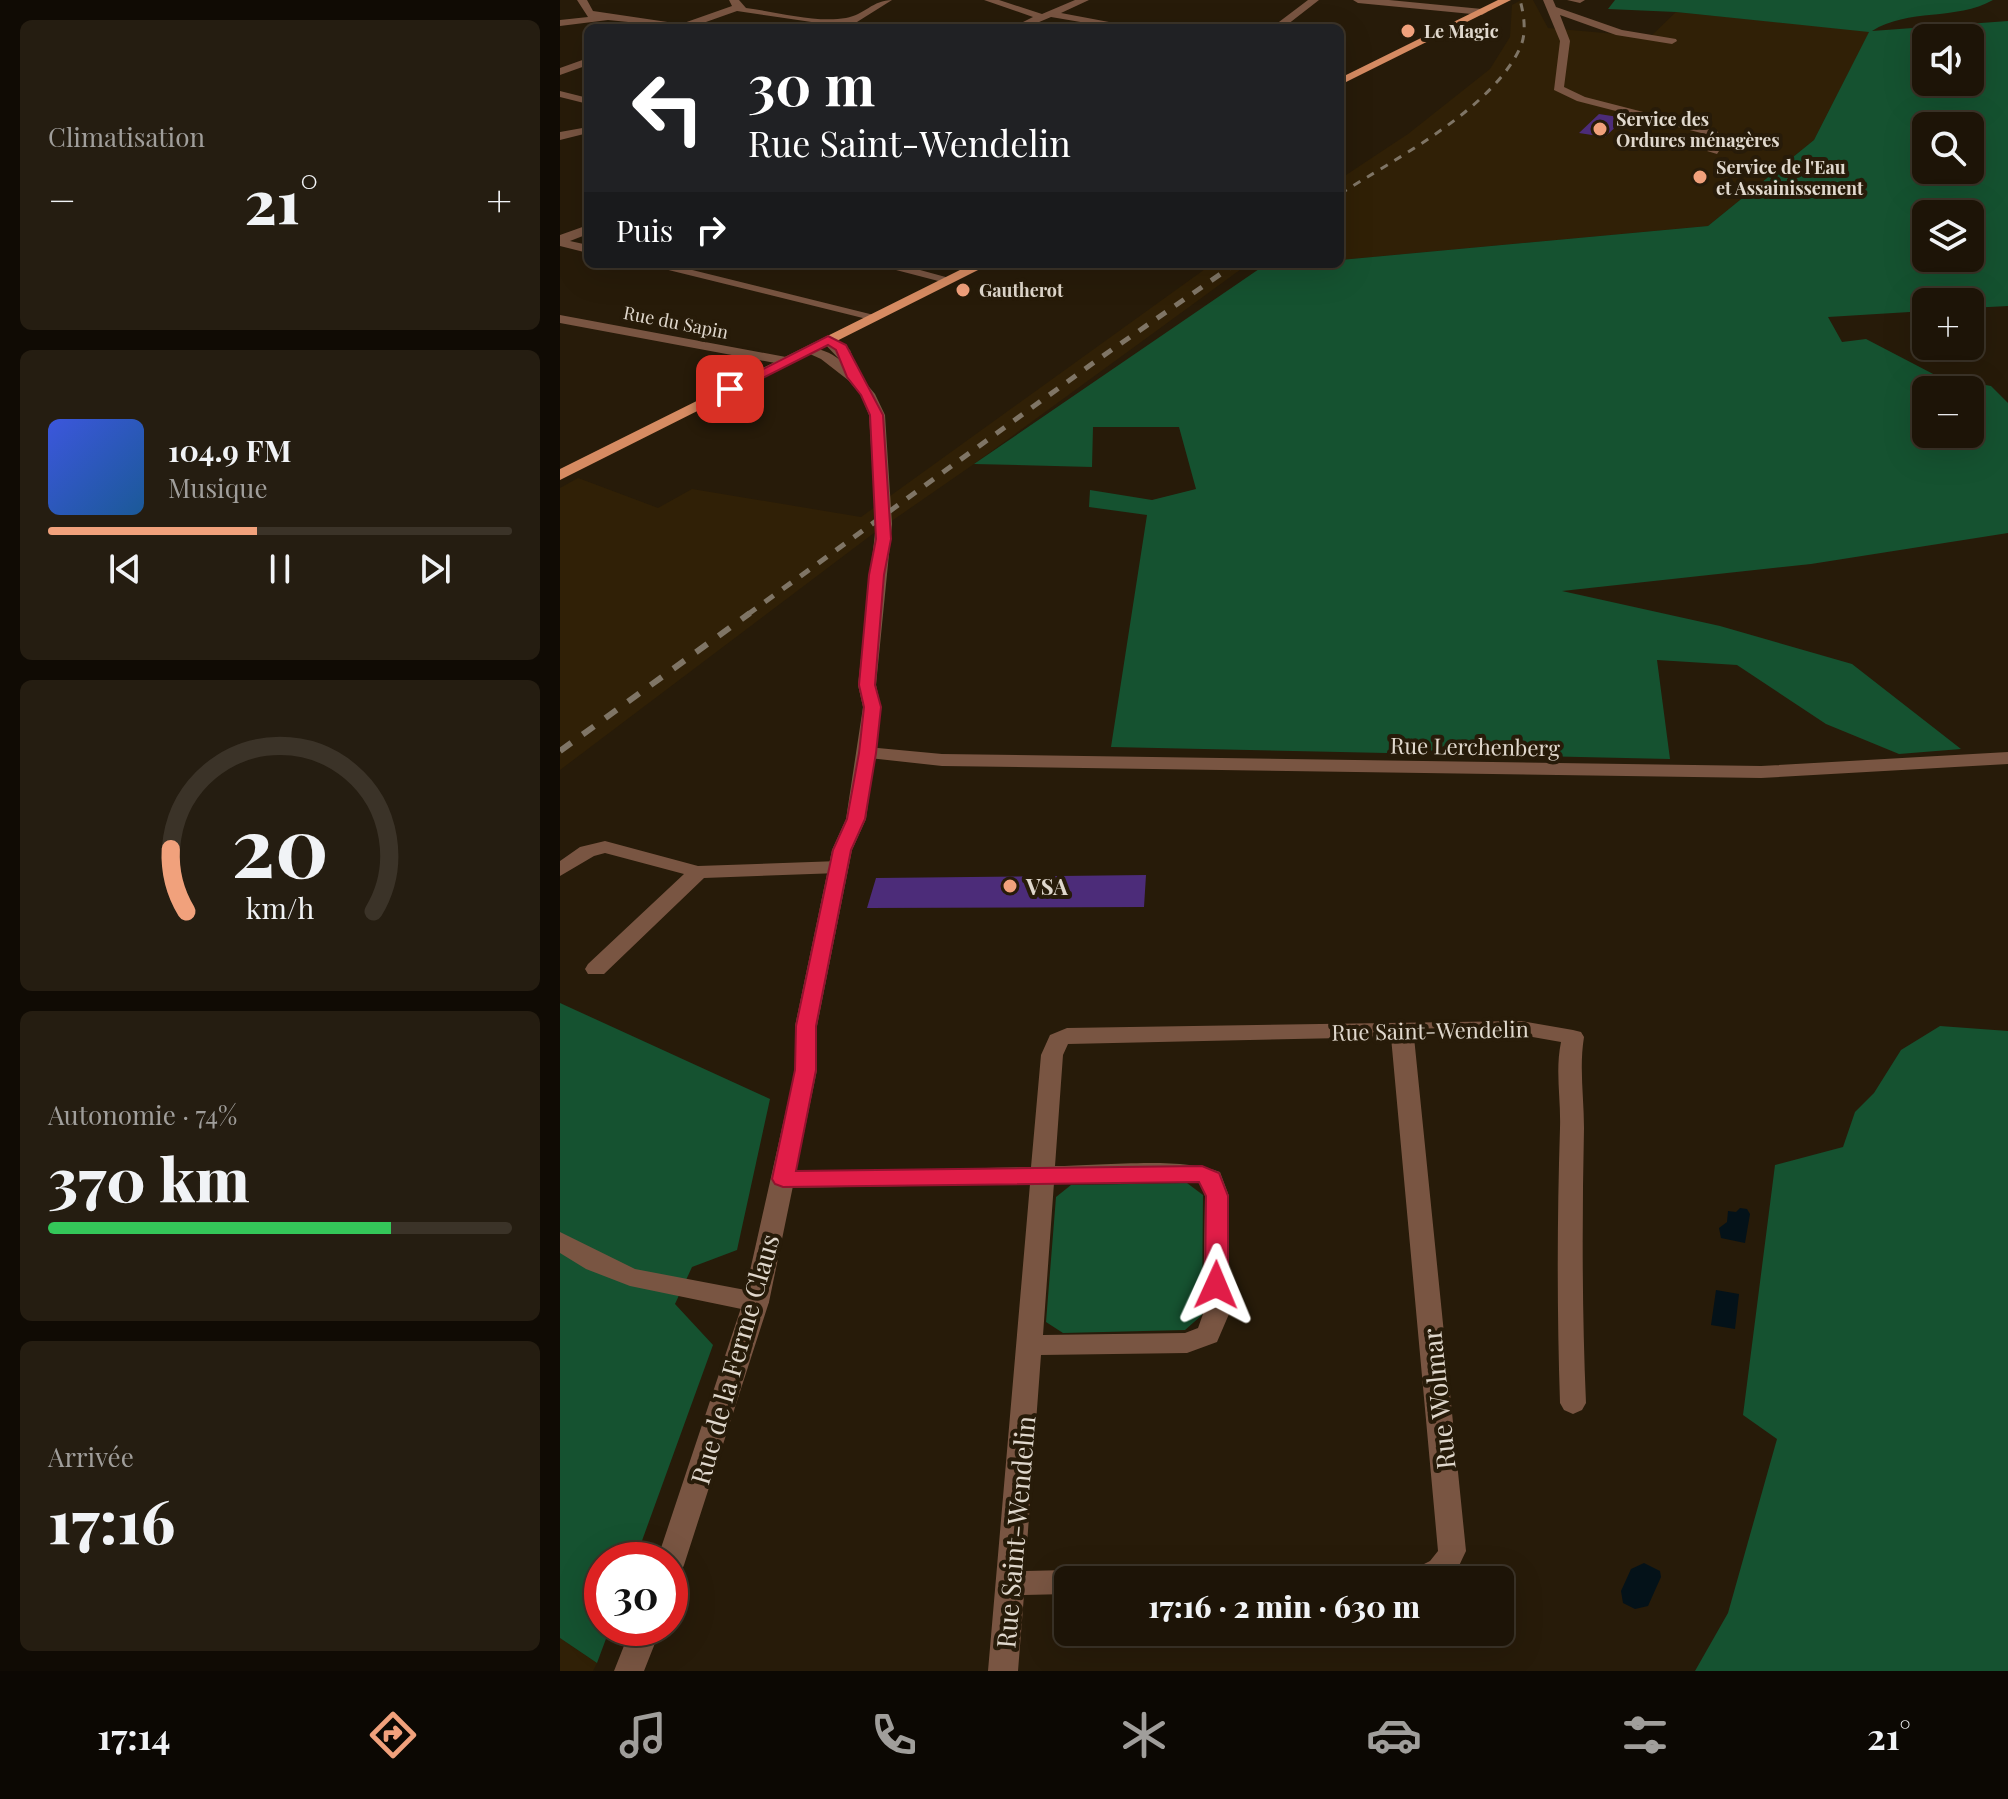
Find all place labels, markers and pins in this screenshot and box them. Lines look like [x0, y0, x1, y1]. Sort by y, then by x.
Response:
place label: Le Magic [1424, 19, 1499, 43]
marker: Le Magic [1399, 22, 1417, 40]
place label: Service des Ordures ménagères [1616, 107, 1780, 152]
marker: Service des Ordures ménagères [1591, 120, 1609, 138]
place label: Service de l'Eau et Assainissement [1716, 155, 1864, 200]
marker: Service de l'Eau et Assainissement [1691, 168, 1709, 186]
place label: Gautherot [979, 278, 1064, 302]
marker: Gautherot [954, 281, 972, 299]
pin [696, 355, 764, 423]
place label: VSA [1025, 871, 1068, 901]
marker: VSA [1001, 877, 1019, 895]

